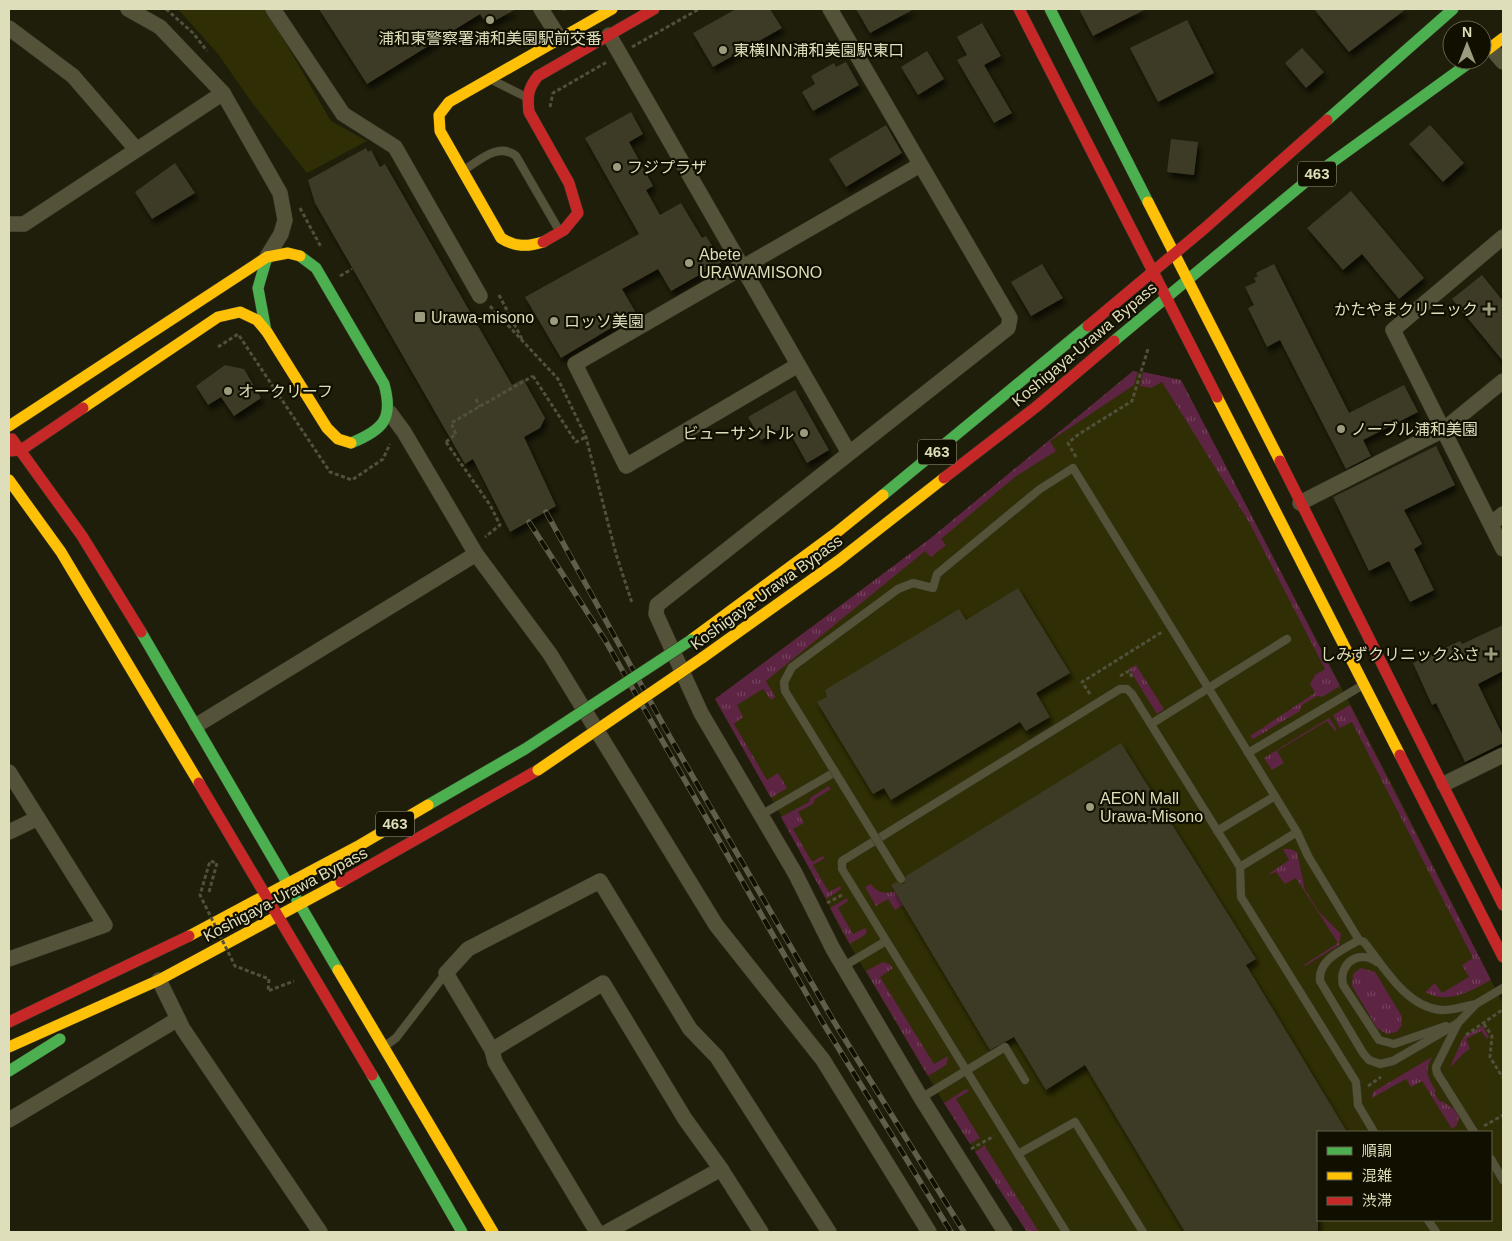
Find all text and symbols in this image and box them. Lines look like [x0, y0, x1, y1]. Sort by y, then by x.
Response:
marker: 浦和東警察署浦和美園駅前交番 [484, 14, 496, 26]
north arrow [1442, 20, 1492, 70]
text: N [1462, 24, 1472, 40]
place label: 浦和東警察署浦和美園駅前交番 [378, 30, 602, 47]
place label: 東横INN浦和美園駅東口 [733, 42, 905, 59]
marker: 東横INN浦和美園駅東口 [717, 44, 729, 56]
place label: フジプラザ [627, 159, 707, 176]
marker: フジプラザ [611, 161, 623, 173]
road number: 463 [1298, 162, 1336, 186]
place label: Abete URAWAMISONO [699, 246, 822, 281]
marker: Abete URAWAMISONO [683, 257, 695, 269]
street label: Koshigaya-Urawa Bypass [1009, 279, 1160, 410]
place label: かたやまクリニック [1334, 301, 1478, 318]
marker: かたやまクリニック [1482, 302, 1496, 316]
place label: Urawa-misono [431, 309, 534, 326]
marker: Urawa-misono [413, 310, 427, 324]
place label: ロッソ美園 [564, 313, 644, 330]
marker: ロッソ美園 [548, 315, 560, 327]
place label: オークリーフ [238, 383, 333, 400]
marker: オークリーフ [222, 385, 234, 397]
place label: ノーブル浦和美園 [1351, 421, 1478, 438]
marker: ノーブル浦和美園 [1335, 423, 1347, 435]
place label: ビューサントル [682, 425, 794, 442]
marker: ビューサントル [798, 427, 810, 439]
road number: 463 [918, 440, 956, 464]
street label: Koshigaya-Urawa Bypass [687, 532, 845, 653]
place label: しみずクリニックふさ [1320, 646, 1480, 663]
marker: しみずクリニックふさ [1484, 647, 1498, 661]
place label: AEON Mall Urawa-Misono [1100, 790, 1203, 825]
marker: AEON Mall Urawa-Misono [1084, 801, 1096, 813]
road number: 463 [376, 812, 414, 836]
street label: Koshigaya-Urawa Bypass [200, 844, 370, 945]
legend [1317, 1131, 1492, 1221]
text: 順調 [1362, 1142, 1392, 1159]
text: 混雑 [1362, 1167, 1392, 1184]
text: 渋滞 [1362, 1192, 1392, 1209]

